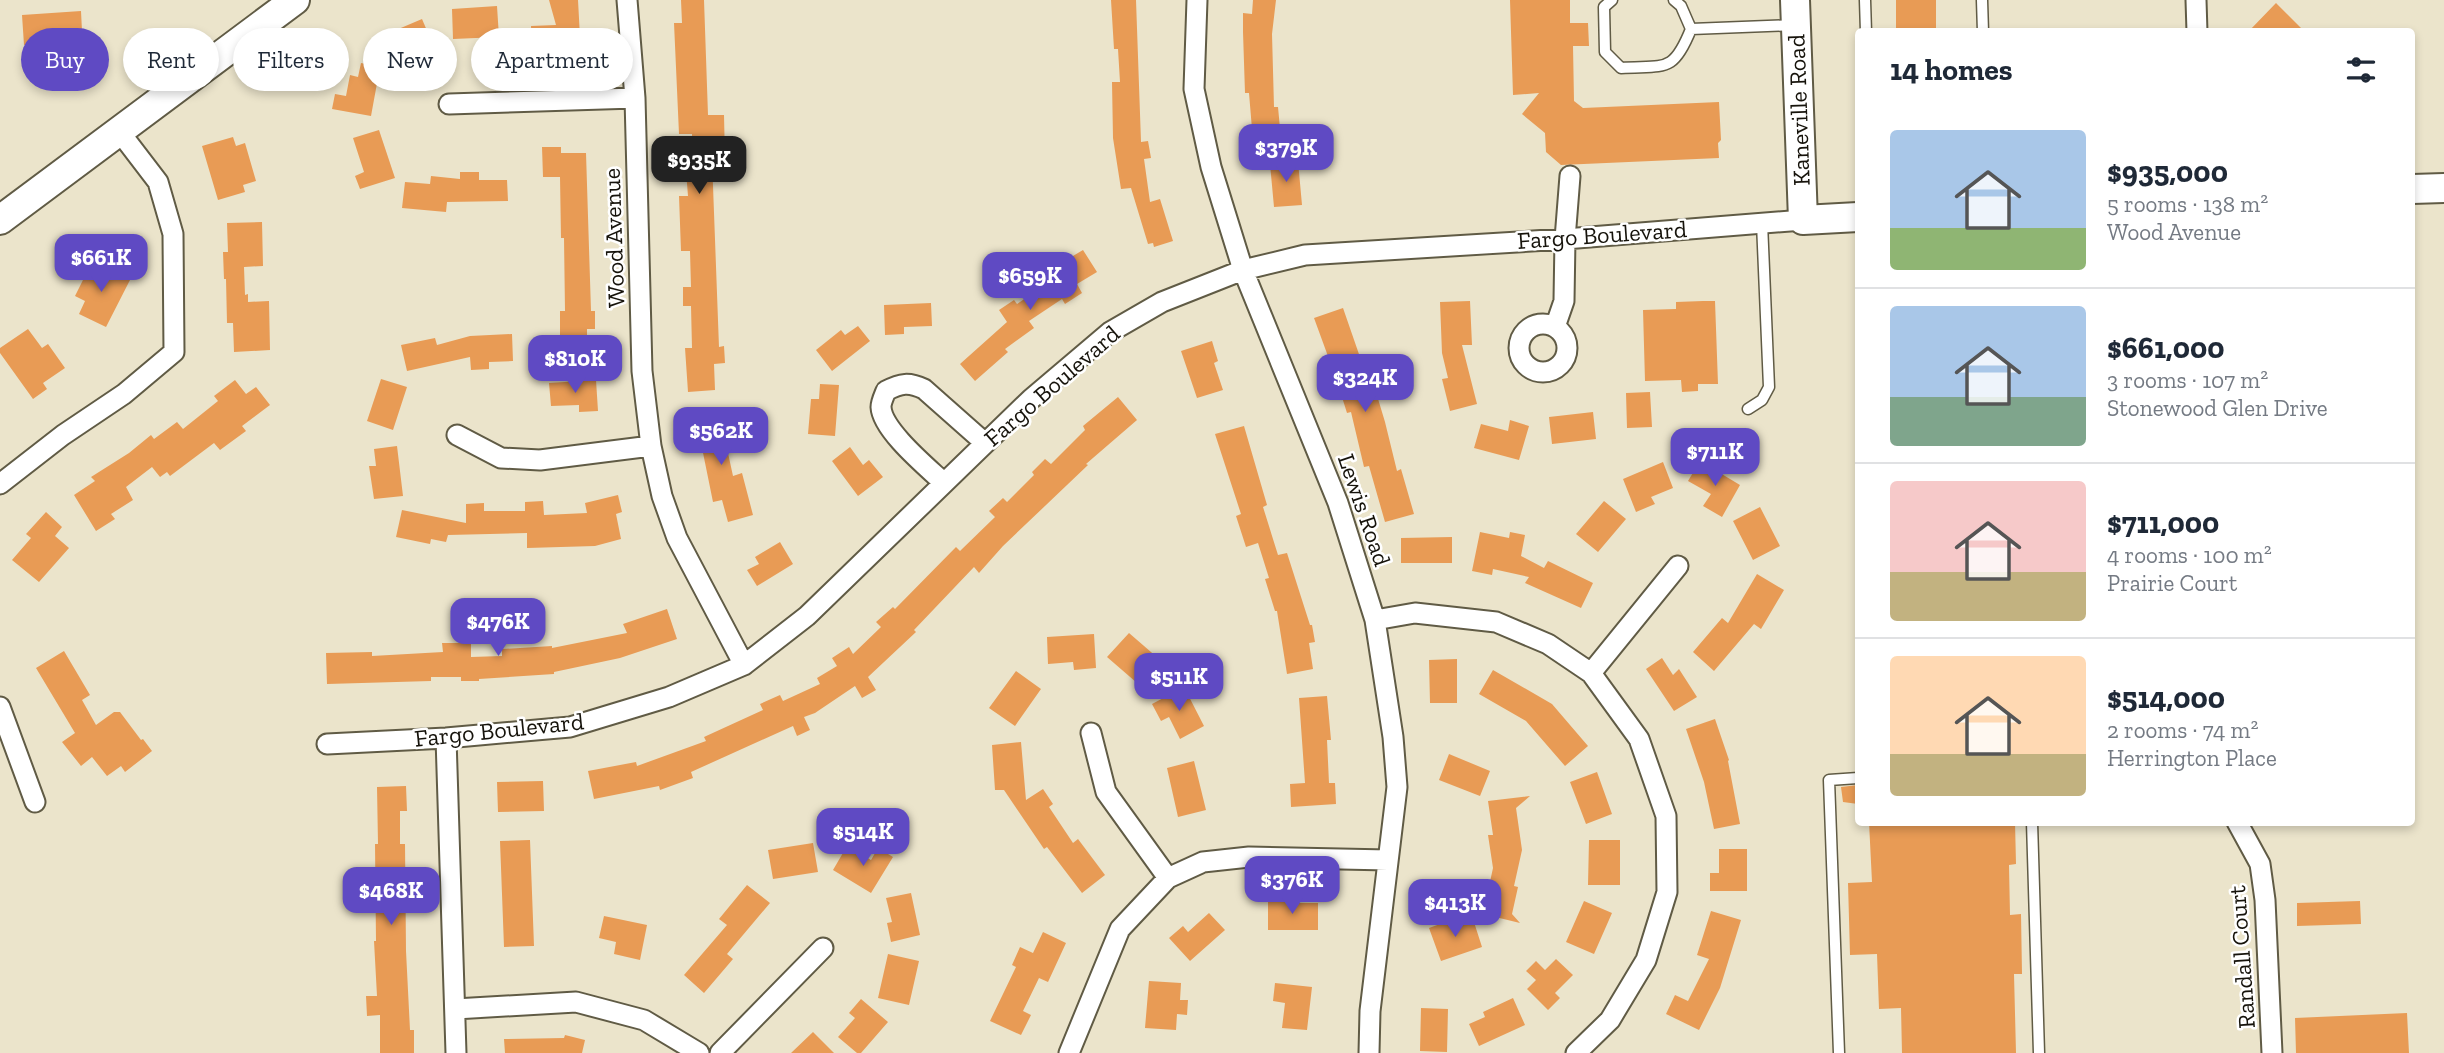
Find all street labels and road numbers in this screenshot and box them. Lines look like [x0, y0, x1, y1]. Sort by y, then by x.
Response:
street label: Kaneville Road [1781, 34, 1816, 186]
street label: Wood Avenue [597, 168, 630, 308]
street label: Fargo Boulevard [1516, 214, 1688, 255]
street label: Fargo Boulevard [978, 319, 1125, 452]
street label: Lewis Road [1332, 450, 1397, 570]
street label: Fargo Boulevard [413, 706, 585, 753]
street label: Randall Court [2222, 884, 2261, 1030]

